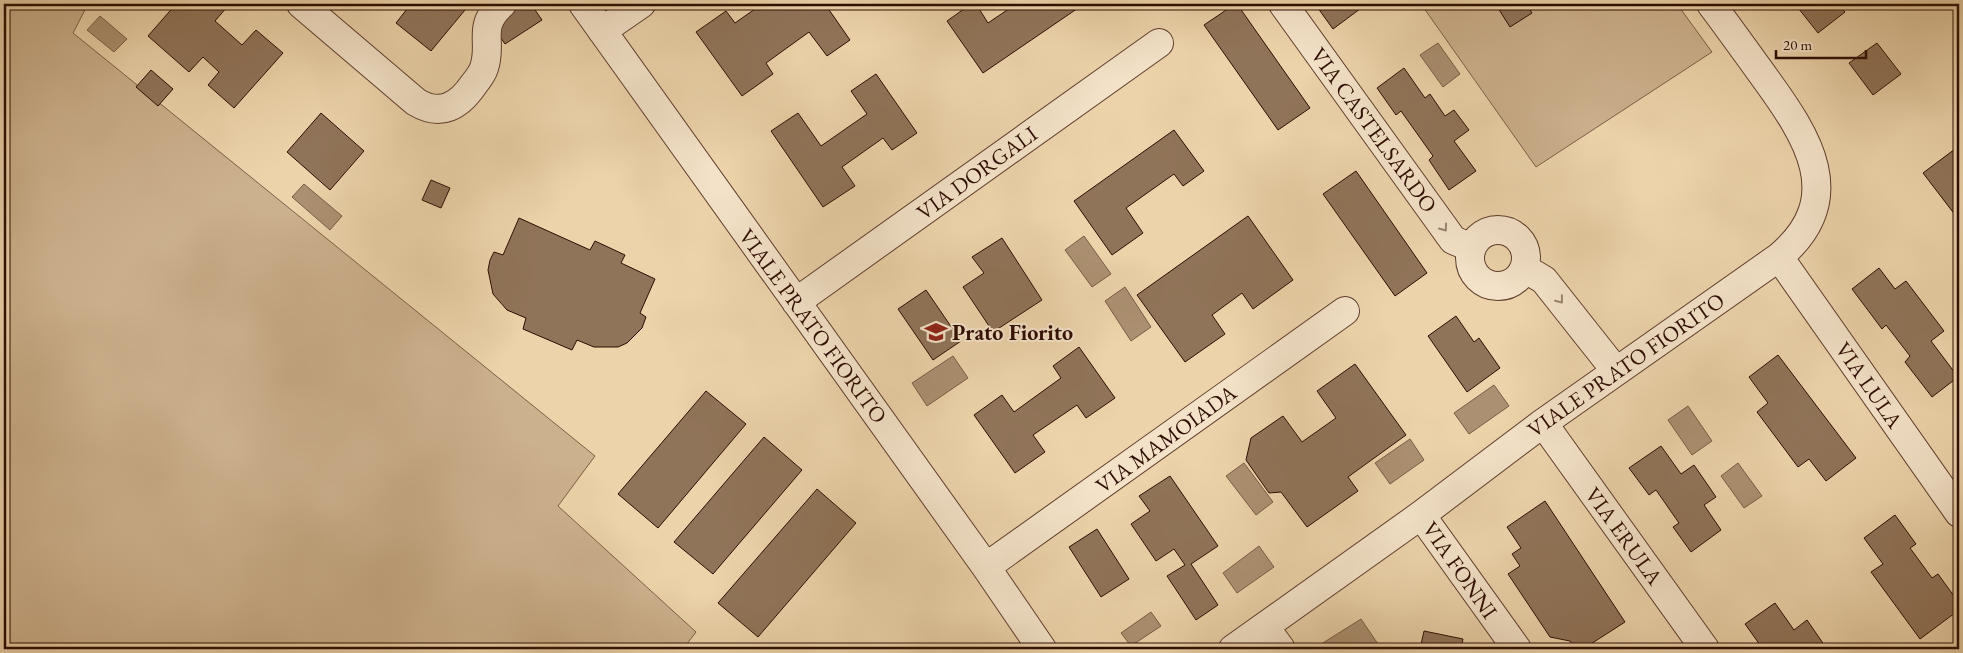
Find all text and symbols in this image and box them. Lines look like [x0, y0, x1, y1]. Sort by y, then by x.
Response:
scale bar [1776, 28, 1866, 60]
text: 20 m [1783, 35, 1812, 54]
street label: VIA CASTELSARDO [1304, 42, 1444, 218]
street label: VIA DORGALI [911, 119, 1044, 227]
one-way arrow [1439, 222, 1447, 231]
street label: VIALE PRATO FIORITO [732, 223, 894, 429]
street label: VIALE PRATO FIORITO [1522, 286, 1730, 444]
one-way arrow [1554, 294, 1562, 303]
place label: Prato Fiorito [952, 318, 1073, 347]
school or university icon: Prato Fiorito [923, 319, 949, 345]
street label: VIA LULA [1829, 336, 1910, 435]
street label: VIA MAMOIADA [1090, 378, 1243, 500]
street label: VIA ERULA [1579, 481, 1670, 591]
street label: VIA FONNI [1416, 516, 1504, 625]

